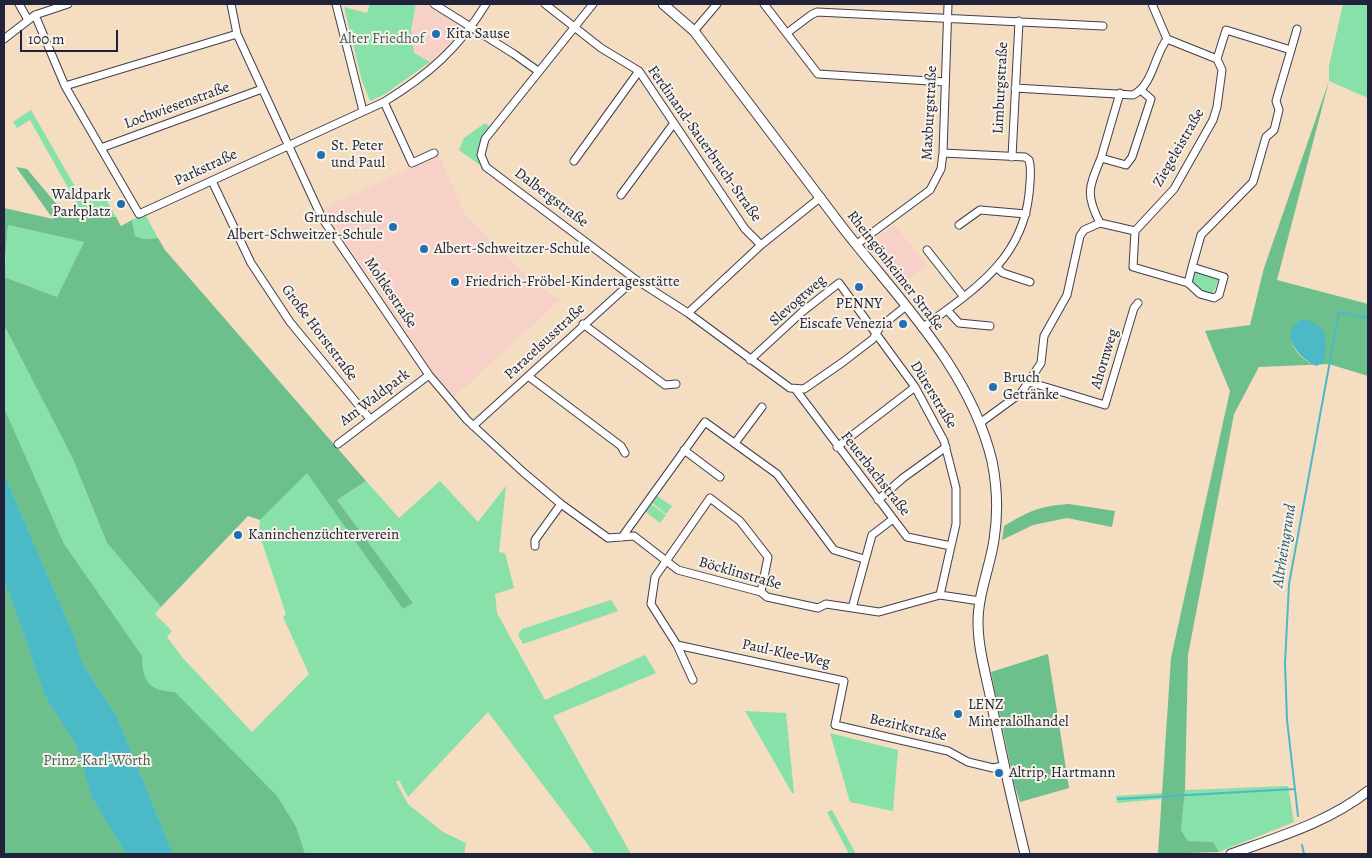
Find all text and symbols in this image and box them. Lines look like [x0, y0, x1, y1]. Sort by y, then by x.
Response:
scale bar [22, 20, 120, 52]
place label: Kita Sause [446, 25, 510, 43]
marker: Kita Sause [430, 28, 442, 40]
text: 100 m [28, 29, 65, 49]
park label: Alter Friedhof [339, 30, 425, 48]
street label: Limburgstraße [990, 41, 1012, 135]
street label: Ferdinand-Sauerbruch-Straße [643, 62, 765, 226]
street label: Maxburgstraße [919, 65, 941, 161]
street label: Lochwiesenstraße [122, 79, 232, 133]
street label: Ziegeleistraße [1149, 106, 1209, 190]
place label: St. Peter und Paul [331, 137, 385, 172]
street label: Parkstraße [172, 146, 240, 190]
marker: St. Peter und Paul [315, 149, 327, 161]
street label: Dalbergstraße [510, 164, 592, 232]
place label: Waldpark Parkplatz [51, 186, 111, 221]
marker: Waldpark Parkplatz [115, 198, 127, 210]
street label: Rheingönheimer Straße [843, 207, 947, 335]
place label: Grundschule Albert-Schweitzer-Schule [227, 209, 383, 244]
marker: Grundschule Albert-Schweitzer-Schule [387, 221, 399, 233]
place label: Albert-Schweitzer-Schule [434, 240, 590, 258]
marker: Albert-Schweitzer-Schule [418, 243, 430, 255]
street label: Moltkestraße [360, 254, 420, 332]
street label: Slevogtweg [766, 272, 830, 330]
place label: Friedrich-Fröbel-Kindertagesstätte [465, 273, 680, 291]
marker: Friedrich-Fröbel-Kindertagesstätte [449, 276, 461, 288]
street label: Große Horststraße [277, 281, 361, 385]
marker: PENNY [853, 281, 865, 293]
place label: PENNY [836, 295, 882, 313]
street label: Paracelsusstraße [501, 300, 589, 384]
place label: Eiscafe Venezia [799, 315, 893, 333]
marker: Eiscafe Venezia [897, 318, 909, 330]
street label: Ahornweg [1087, 327, 1123, 391]
street label: Dürerstraße [906, 358, 960, 432]
street label: Am Waldpark [336, 366, 414, 430]
place label: Bruch Getränke [1003, 369, 1059, 404]
marker: Bruch Getränke [987, 381, 999, 393]
street label: Feuerbachstraße [836, 428, 914, 520]
water label: Altrheingrund [1269, 503, 1301, 589]
place label: Kaninchenzüchterverein [248, 526, 399, 544]
marker: Kaninchenzüchterverein [232, 529, 244, 541]
street label: Böcklinstraße [696, 554, 784, 594]
street label: Paul-Klee-Weg [740, 636, 832, 672]
place label: LENZ Mineralölhandel [968, 696, 1069, 731]
marker: LENZ Mineralölhandel [952, 708, 964, 720]
street label: Bezirkstraße [867, 710, 949, 746]
park label: Prinz-Karl-Wörth [43, 752, 151, 770]
place label: Altrip, Hartmann [1009, 764, 1115, 782]
marker: Altrip, Hartmann [993, 767, 1005, 779]

